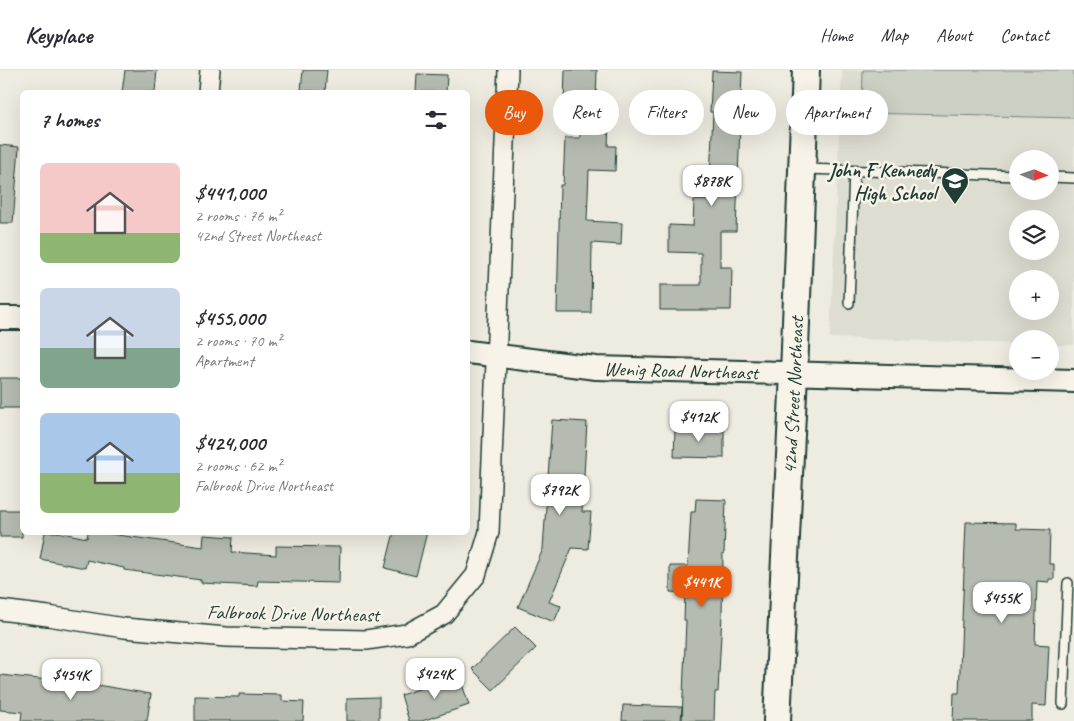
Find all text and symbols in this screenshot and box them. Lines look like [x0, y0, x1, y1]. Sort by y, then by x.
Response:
text: Keyplace [25, 20, 92, 50]
text: Home [820, 24, 853, 46]
text: Map [881, 24, 908, 46]
text: About [936, 24, 972, 46]
text: Contact [1000, 24, 1049, 46]
chip: Buy [485, 90, 543, 135]
chip: Rent [553, 90, 619, 135]
chip: Filters [629, 90, 704, 135]
chip: New [714, 90, 776, 135]
chip: Apartment [786, 90, 888, 135]
icon: filters [422, 106, 450, 134]
text: 7 homes [40, 107, 99, 133]
north arrow [1009, 150, 1059, 200]
map controls [1009, 150, 1059, 380]
place label: John F Kennedy High School [826, 158, 939, 206]
pin: $878K [677, 164, 747, 207]
school or university icon: John F Kennedy High School [940, 166, 970, 205]
text: $878K [694, 171, 730, 191]
text: $441,000 [195, 180, 265, 206]
icon: home [80, 183, 140, 243]
text: 2 rooms · 76 m² [195, 206, 281, 226]
button: layers [1009, 210, 1059, 260]
text: 42nd Street Northeast [195, 226, 321, 246]
button: + [1009, 270, 1059, 320]
text: $455,000 [195, 305, 265, 331]
icon: home [80, 308, 140, 368]
street label: 42nd Street Northeast [777, 314, 809, 475]
button: − [1009, 330, 1059, 380]
text: 2 rooms · 70 m² [195, 331, 281, 351]
text: Apartment [195, 351, 254, 371]
street label: Wenig Road Northeast [603, 356, 761, 385]
pin: $412K [664, 400, 734, 443]
text: $412K [681, 407, 717, 427]
text: $424,000 [195, 430, 265, 456]
icon: home [80, 433, 140, 493]
text: 2 rooms · 62 m² [195, 456, 281, 476]
pin: $792K [525, 474, 595, 516]
text: Falbrook Drive Northeast [195, 476, 333, 496]
text: $792K [542, 480, 578, 500]
pin: $441K [667, 566, 737, 608]
text: $441K [684, 572, 720, 592]
pin: $455K [967, 582, 1037, 624]
text: $455K [984, 588, 1020, 608]
street label: Falbrook Drive Northeast [207, 599, 382, 628]
pin: $454K [36, 658, 106, 701]
pin: $424K [400, 658, 470, 700]
text: $424K [417, 664, 453, 684]
text: $454K [53, 665, 89, 685]

